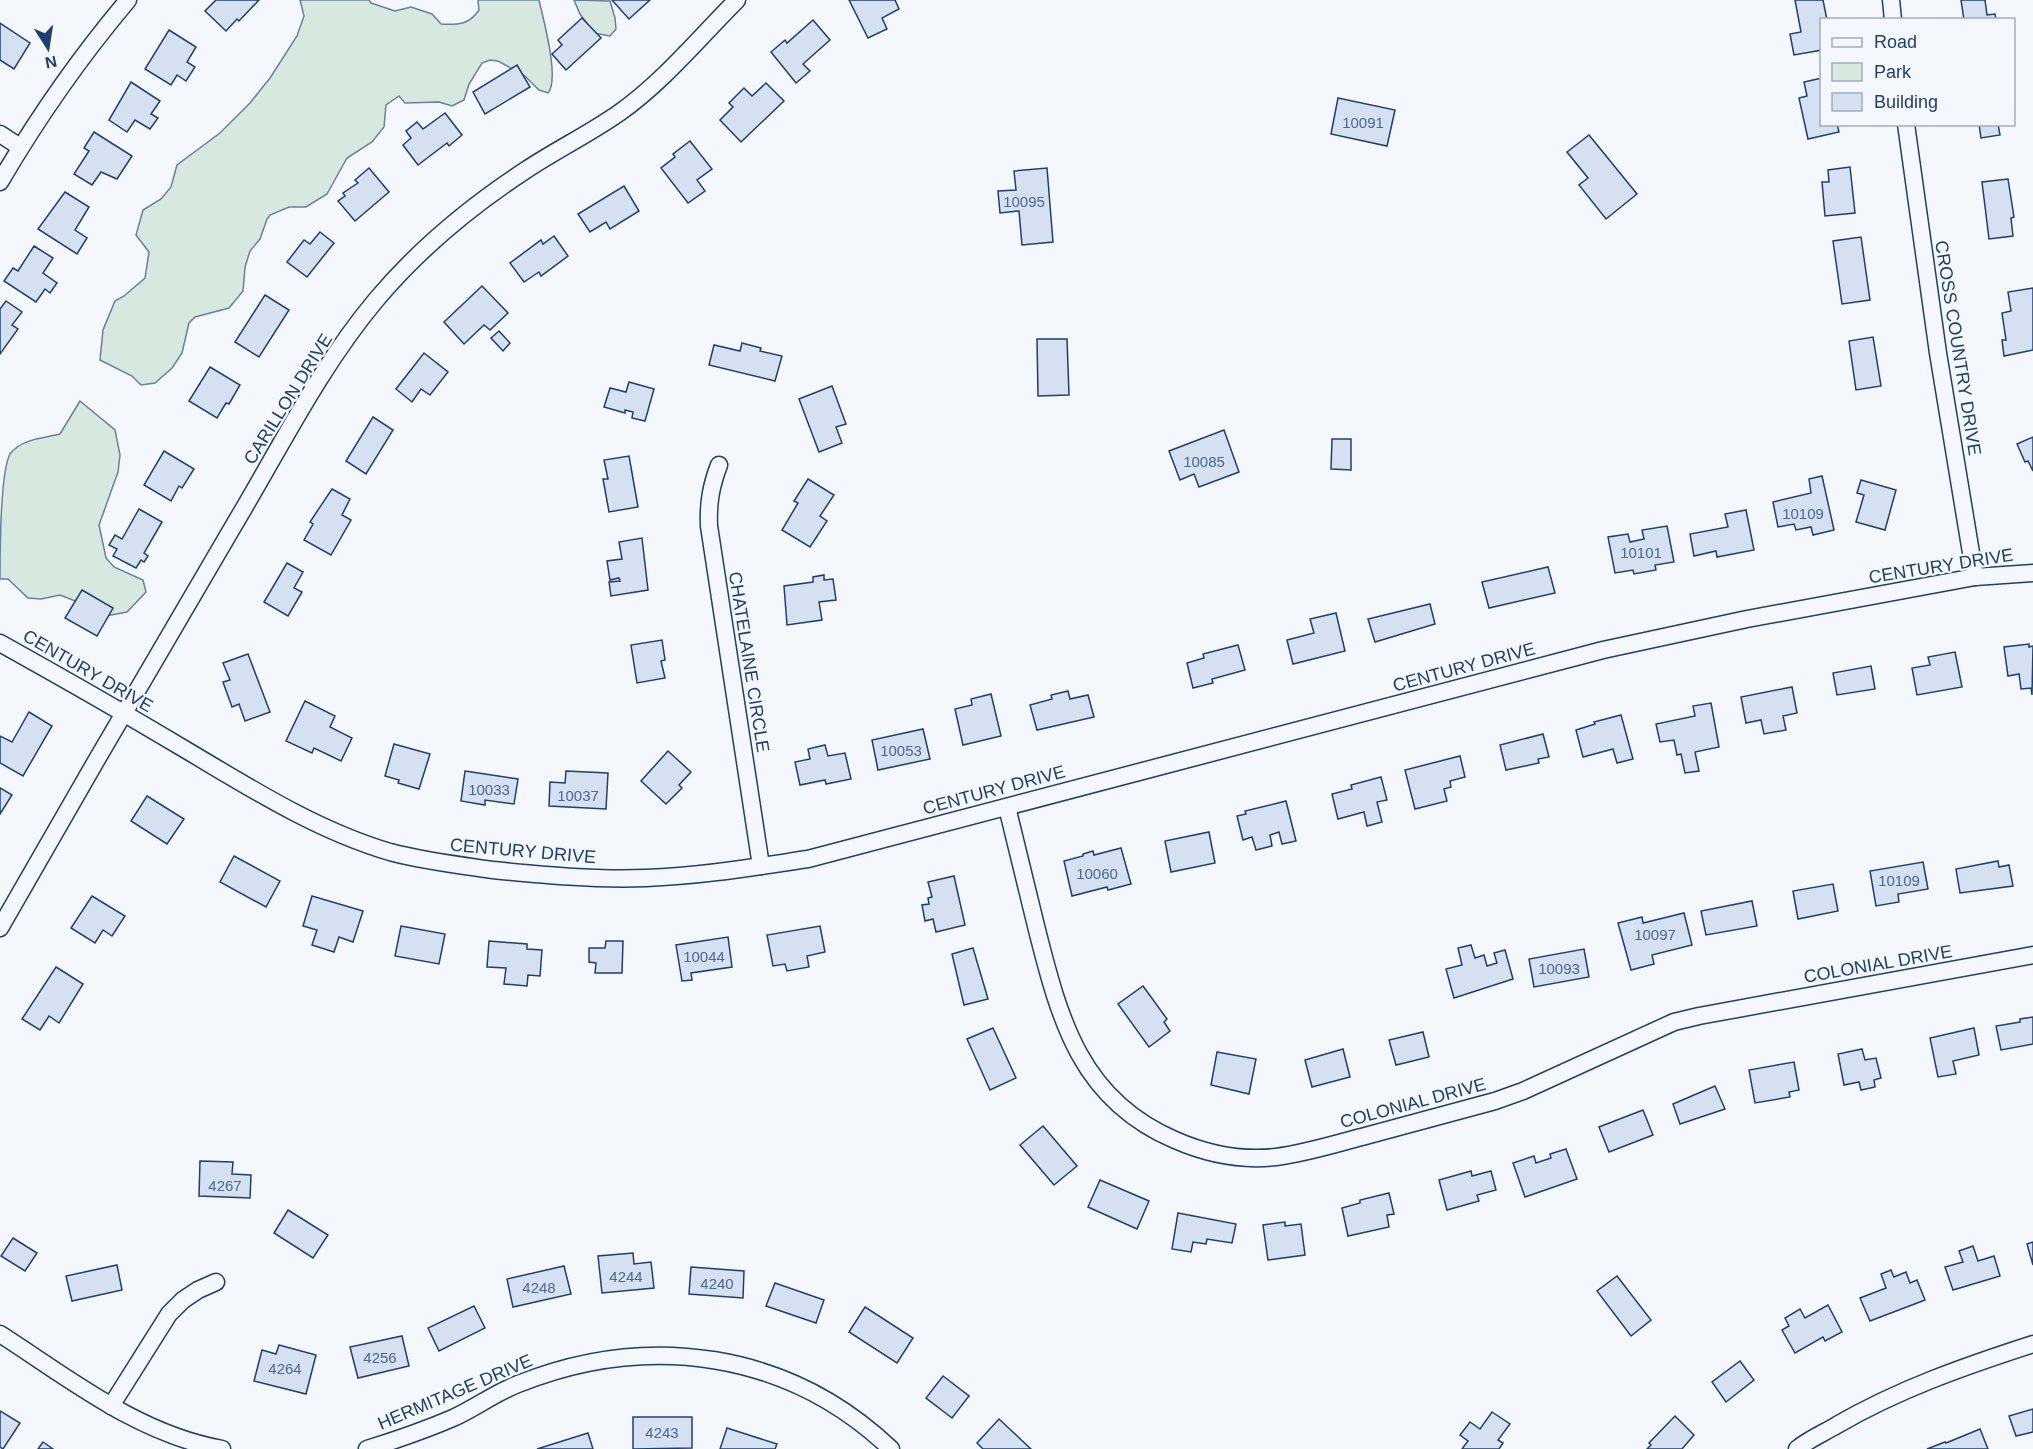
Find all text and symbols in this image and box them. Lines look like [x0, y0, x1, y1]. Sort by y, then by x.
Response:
north arrow [18, 18, 78, 78]
legend [1820, 18, 2015, 126]
text: Road [1874, 32, 1917, 52]
text: N [44, 53, 58, 72]
text: Park [1874, 62, 1912, 82]
text: Building [1874, 92, 1938, 112]
house number: 10091 [1342, 114, 1384, 131]
house number: 10095 [1003, 193, 1045, 210]
street label: CROSS COUNTRY DRIVE [1931, 239, 1985, 457]
street label: CARILLON DRIVE [240, 330, 336, 468]
house number: 10085 [1183, 453, 1225, 470]
house number: 10109 [1782, 505, 1824, 522]
house number: 10101 [1620, 544, 1662, 561]
street label: CENTURY DRIVE [1867, 545, 2015, 587]
street label: CHATELAINE CIRCLE [725, 570, 773, 754]
street label: CENTURY DRIVE [20, 626, 156, 716]
street label: CENTURY DRIVE [1391, 638, 1537, 696]
house number: 10053 [880, 742, 922, 759]
street label: CENTURY DRIVE [921, 761, 1067, 819]
house number: 10033 [468, 781, 510, 798]
house number: 10037 [557, 787, 599, 804]
street label: CENTURY DRIVE [449, 835, 597, 867]
house number: 10060 [1076, 865, 1118, 882]
house number: 10109 [1878, 872, 1920, 889]
house number: 10097 [1634, 926, 1676, 943]
street label: COLONIAL DRIVE [1802, 941, 1954, 987]
house number: 10044 [683, 948, 725, 965]
house number: 10093 [1538, 960, 1580, 977]
street label: COLONIAL DRIVE [1338, 1074, 1488, 1132]
house number: 4267 [208, 1177, 242, 1194]
house number: 4244 [609, 1268, 643, 1285]
house number: 4240 [700, 1275, 734, 1292]
house number: 4248 [522, 1279, 556, 1296]
house number: 4256 [363, 1349, 397, 1366]
street label: HERMITAGE DRIVE [375, 1350, 535, 1434]
house number: 4264 [268, 1360, 302, 1377]
house number: 4243 [645, 1424, 679, 1441]

